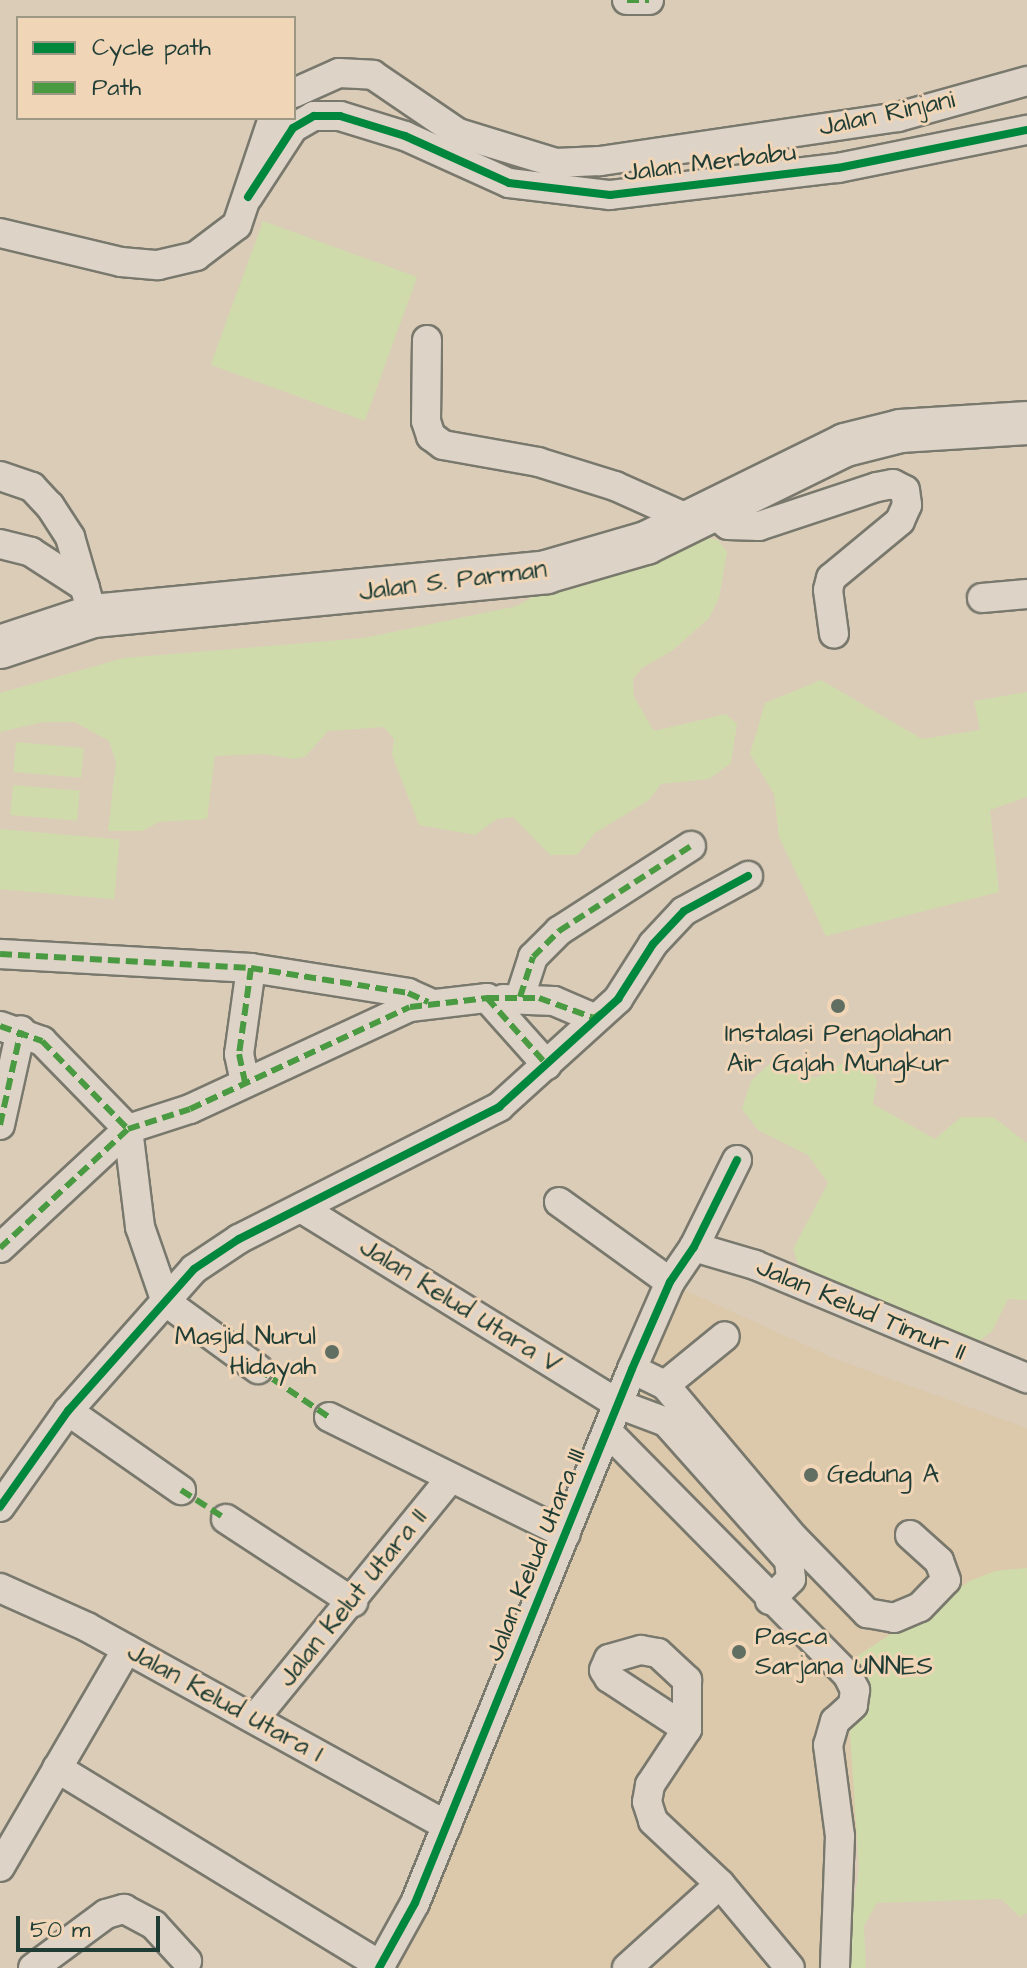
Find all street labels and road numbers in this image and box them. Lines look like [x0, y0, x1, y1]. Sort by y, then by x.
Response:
street label: Jalan Rinjani [816, 84, 958, 144]
street label: Jalan Merbabu [622, 137, 798, 189]
street label: Jalan S. Parman [357, 554, 549, 608]
street label: Jalan Kelud Utara V [354, 1232, 566, 1380]
street label: Jalan Kelud Timur II [751, 1252, 971, 1368]
street label: Jalan Kelud Utara III [479, 1444, 593, 1666]
street label: Jalan Kelut Utara II [272, 1503, 434, 1693]
street label: Jalan Kelud Utara I [122, 1636, 328, 1770]

